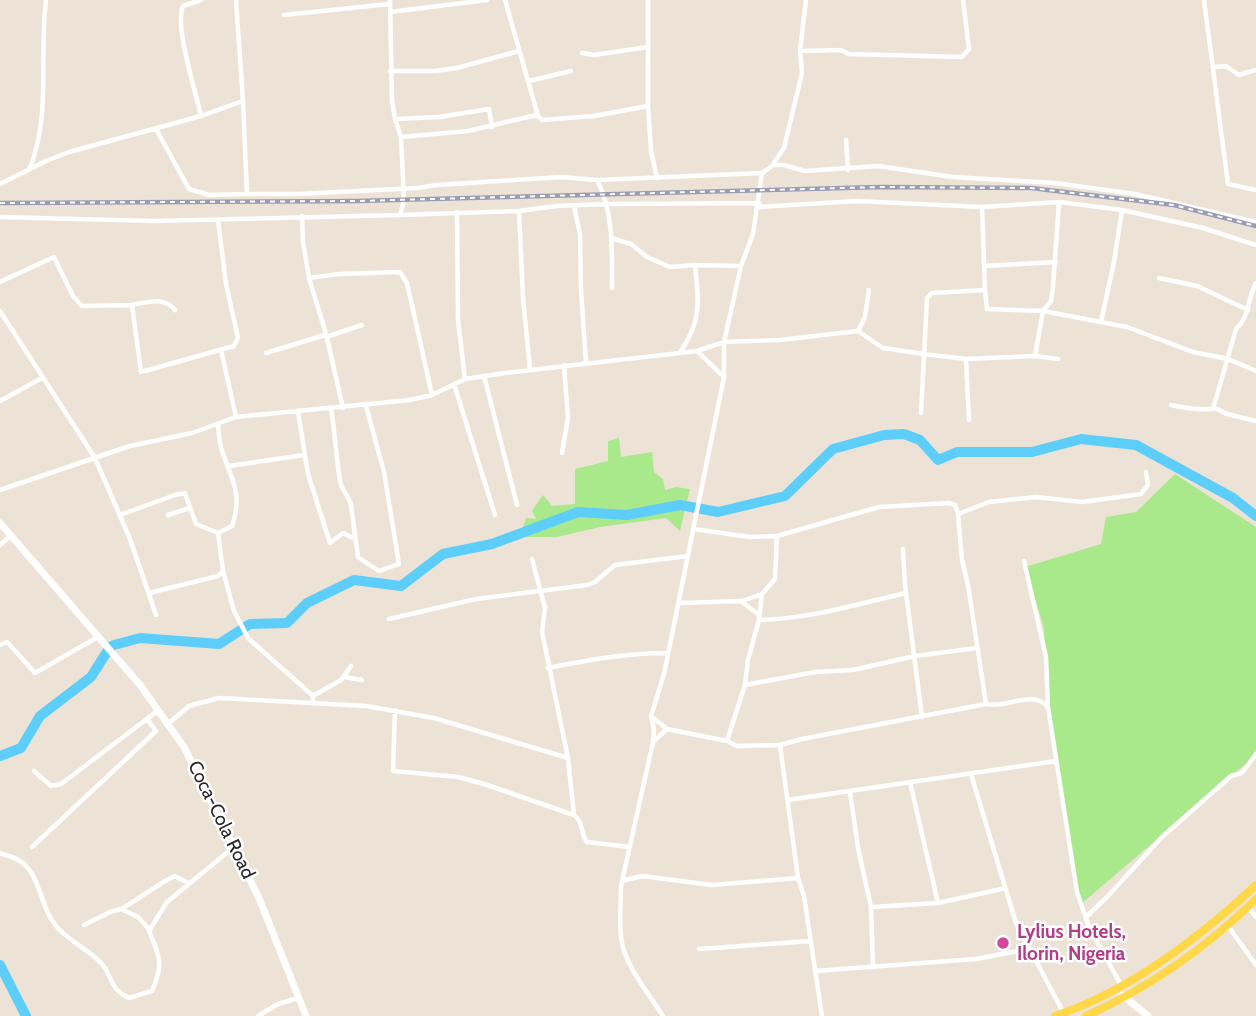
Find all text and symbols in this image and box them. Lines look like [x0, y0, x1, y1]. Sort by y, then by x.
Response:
street label: Coca-Cola Road [183, 757, 259, 883]
place label: Lylius Hotels, Ilorin, Nigeria [1017, 921, 1126, 965]
marker: Lylius Hotels, Ilorin, Nigeria [995, 935, 1011, 951]

